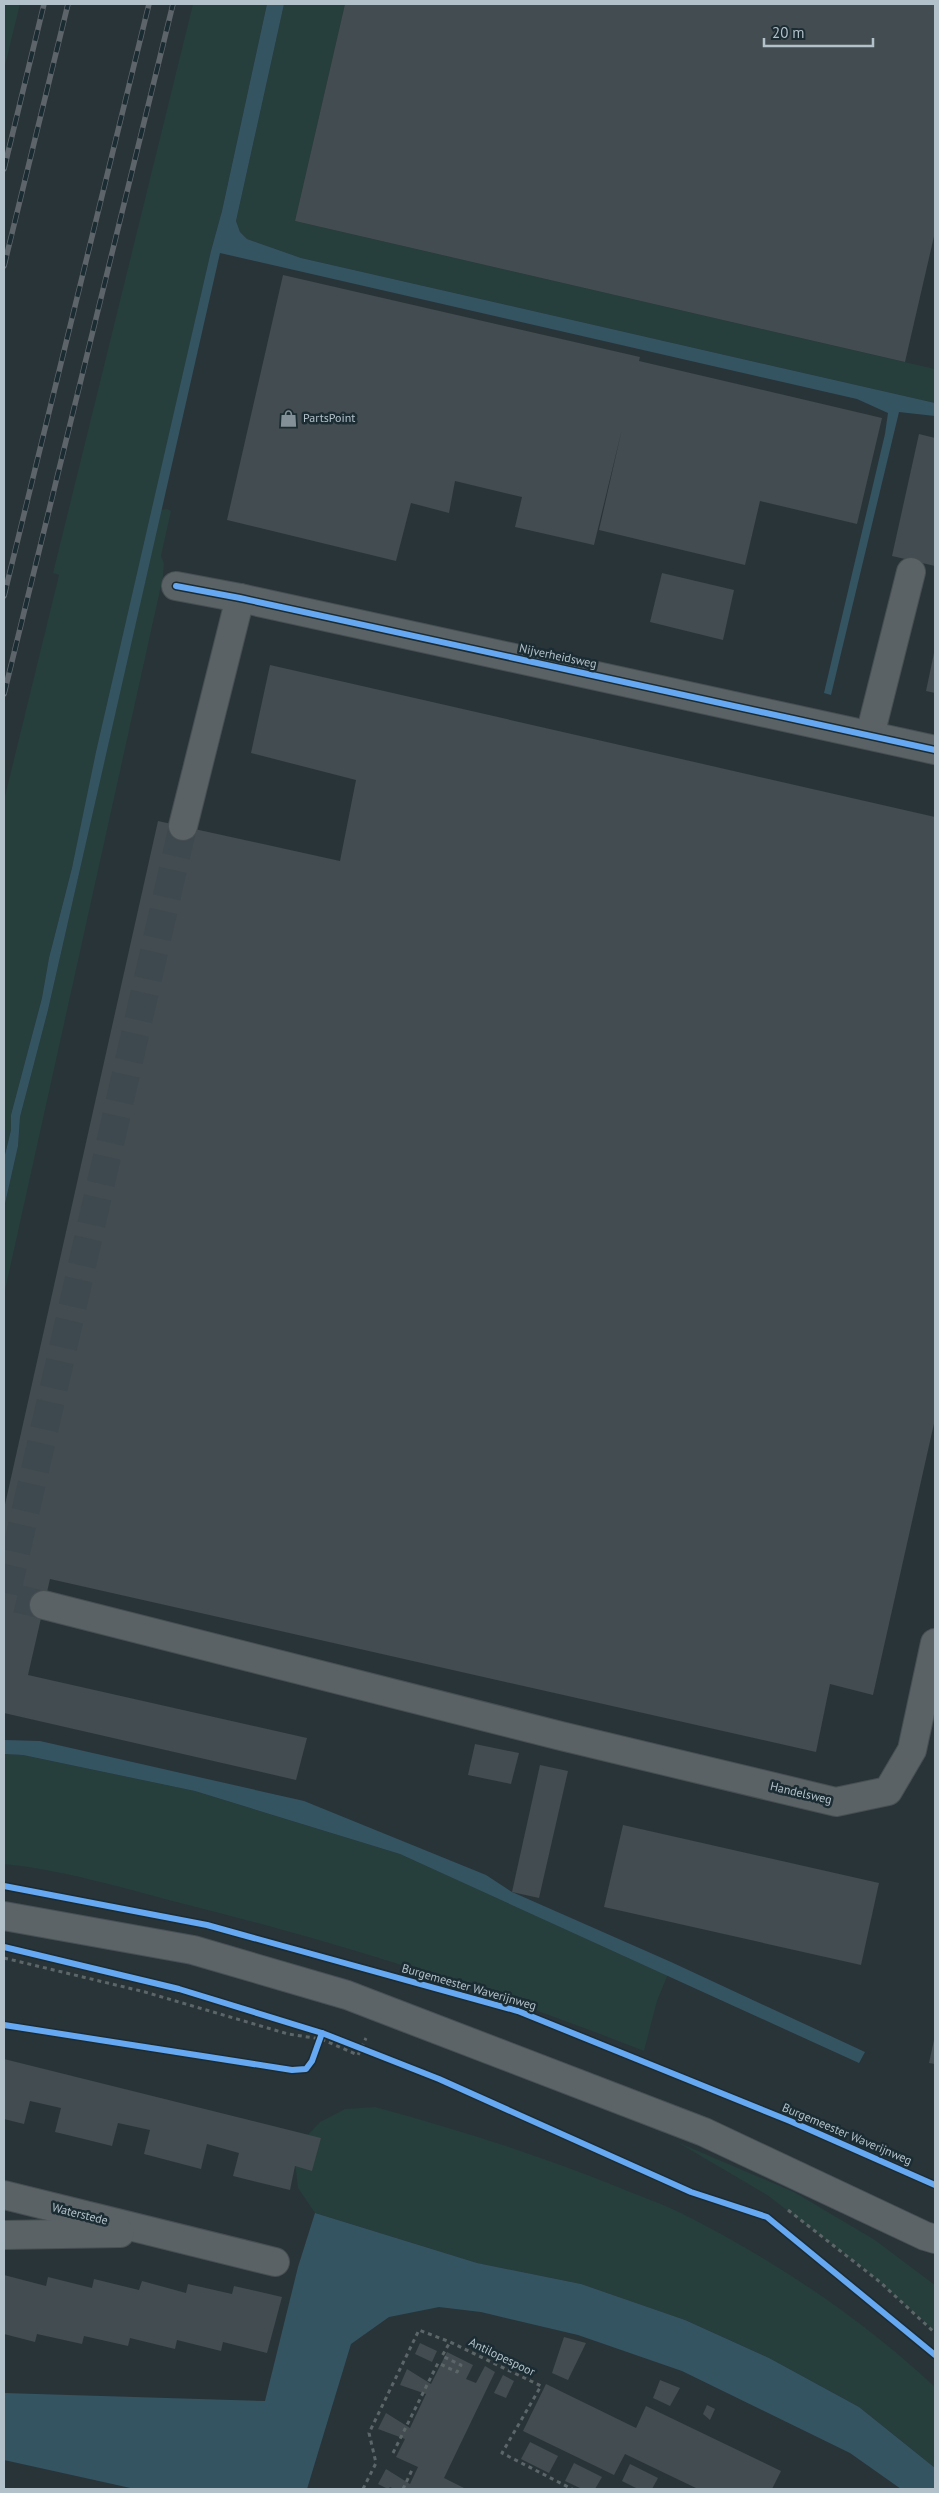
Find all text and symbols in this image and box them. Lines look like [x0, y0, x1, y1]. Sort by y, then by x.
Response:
scale bar [764, 15, 873, 47]
text: 20 m [772, 23, 805, 42]
shop icon: PartsPoint [279, 408, 299, 428]
place label: PartsPoint [303, 410, 355, 425]
street label: Nijverheidsweg [518, 640, 598, 671]
street label: Handelsweg [769, 1778, 833, 1807]
street label: Burgemeester Waverijnweg [400, 1960, 538, 2013]
street label: Burgemeester Waverijnweg [780, 2099, 914, 2168]
street label: Waterstede [51, 2199, 110, 2228]
street label: Antilopespoor [467, 2334, 538, 2379]

